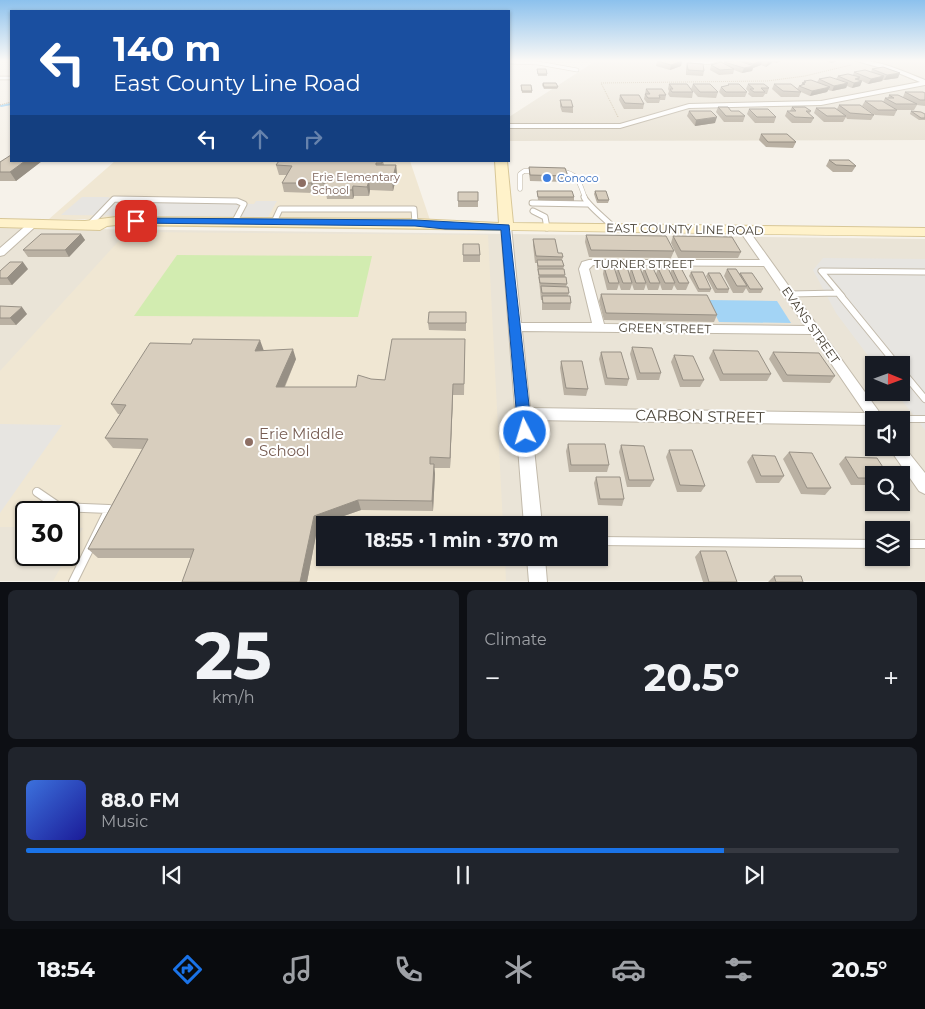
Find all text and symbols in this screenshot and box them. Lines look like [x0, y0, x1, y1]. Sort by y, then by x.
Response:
text: 140 m [113, 27, 221, 70]
icon: left [30, 30, 95, 95]
text: East County Line Road [113, 70, 361, 97]
icon: left [193, 125, 221, 153]
icon: ahead [246, 125, 274, 153]
icon: right [299, 125, 327, 153]
place label: Erie Elementary School [312, 170, 400, 197]
place label: Conoco [557, 171, 599, 185]
marker: Conoco [541, 172, 553, 184]
marker: Erie Elementary School [296, 177, 308, 189]
pin [115, 200, 157, 242]
icon: arrive [122, 207, 150, 235]
street label: EAST COUNTY LINE ROAD [606, 220, 764, 238]
street label: TURNER STREET [594, 256, 694, 271]
street label: EVANS STREET [779, 284, 843, 366]
street label: GREEN STREET [619, 320, 712, 336]
north arrow [865, 356, 910, 401]
map controls [865, 356, 910, 566]
position arrow [498, 405, 550, 457]
street label: CARBON STREET [635, 405, 765, 427]
button: sound [865, 411, 910, 456]
place label: Erie Middle School [259, 424, 344, 460]
marker: Erie Middle School [243, 436, 255, 448]
button: search [865, 466, 910, 511]
speed limit sign: 30 [15, 501, 80, 566]
button: layers [865, 521, 910, 566]
text: 18:55 · 1 min · 370 m [366, 529, 558, 552]
text: 25 [195, 616, 272, 695]
text: Climate [485, 630, 547, 649]
text: 20.5° [644, 654, 740, 701]
text: − [485, 661, 501, 695]
text: + [883, 661, 899, 695]
text: km/h [212, 688, 255, 707]
text: 88.0 FM [101, 789, 180, 812]
text: Music [101, 812, 148, 831]
icon: previous [158, 861, 186, 889]
icon: pause [449, 861, 477, 889]
icon: next [740, 861, 768, 889]
icon: directions [170, 952, 205, 987]
icon: music [280, 952, 315, 987]
icon: phone [391, 952, 426, 987]
icon: climate [501, 952, 536, 987]
icon: car [611, 952, 646, 987]
icon: filters [721, 952, 756, 987]
text: 18:54 [38, 956, 95, 983]
text: 20.5° [832, 956, 887, 983]

